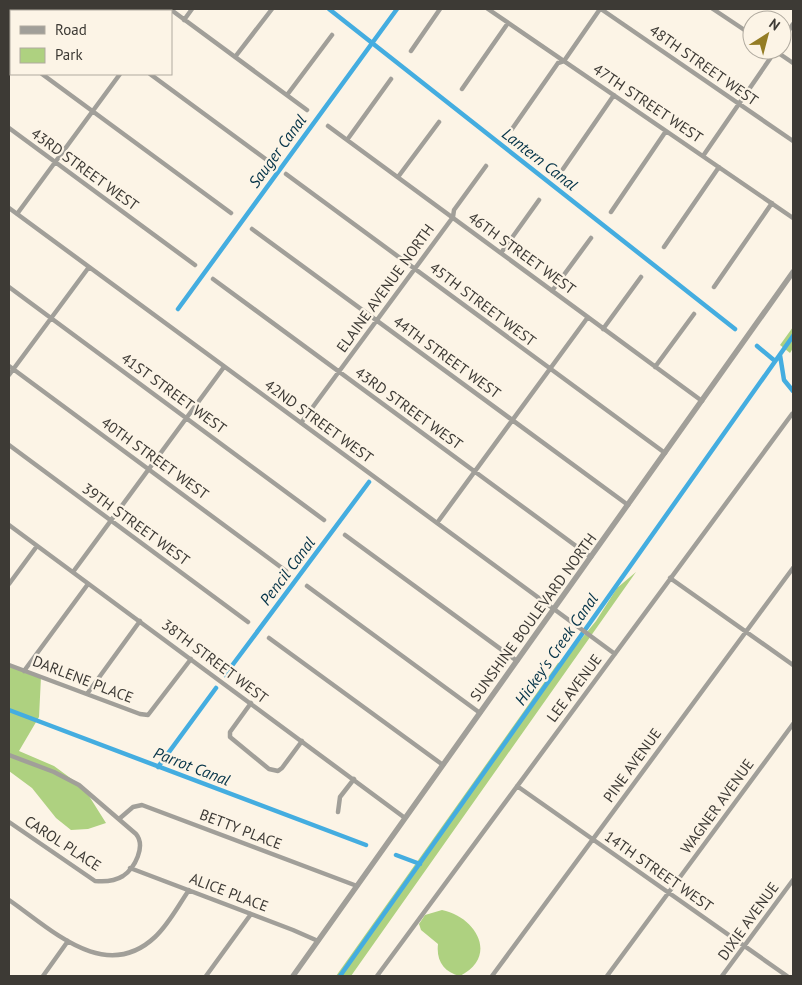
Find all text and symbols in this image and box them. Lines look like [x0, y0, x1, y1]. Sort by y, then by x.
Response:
legend [10, 10, 172, 75]
north arrow [742, 10, 792, 60]
text: N [766, 14, 784, 34]
text: Road [55, 20, 87, 39]
street label: 48TH STREET WEST [646, 20, 763, 110]
text: Park [55, 45, 83, 64]
street label: 47TH STREET WEST [590, 59, 707, 147]
water label: Sauger Canal [244, 110, 311, 191]
water label: Lantern Canal [498, 123, 582, 195]
street label: 43RD STREET WEST [27, 124, 143, 215]
street label: 46TH STREET WEST [465, 208, 580, 299]
street label: ELAINE AVENUE NORTH [332, 220, 438, 356]
street label: 45TH STREET WEST [426, 258, 540, 351]
street label: 44TH STREET WEST [390, 312, 505, 403]
street label: 41ST STREET WEST [118, 348, 231, 438]
street label: 43RD STREET WEST [351, 363, 467, 454]
street label: 42ND STREET WEST [261, 375, 378, 467]
street label: 40TH STREET WEST [98, 413, 213, 504]
street label: 39TH STREET WEST [79, 479, 194, 570]
street label: SUNSHINE BOULEVARD NORTH [466, 529, 600, 705]
water label: Pencil Canal [255, 532, 319, 609]
water label: Hickey's Creek Canal [510, 589, 602, 709]
street label: 38TH STREET WEST [158, 615, 272, 708]
street label: LEE AVENUE [542, 650, 606, 726]
street label: DARLENE PLACE [30, 651, 136, 707]
street label: PINE AVENUE [599, 724, 665, 806]
water label: Parrot Canal [151, 742, 234, 790]
street label: WAGNER AVENUE [676, 755, 758, 857]
street label: BETTY PLACE [197, 805, 285, 853]
street label: CAROL PLACE [21, 811, 105, 875]
street label: 14TH STREET WEST [601, 826, 718, 916]
street label: ALICE PLACE [187, 868, 271, 916]
street label: DIXIE AVENUE [713, 878, 783, 964]

